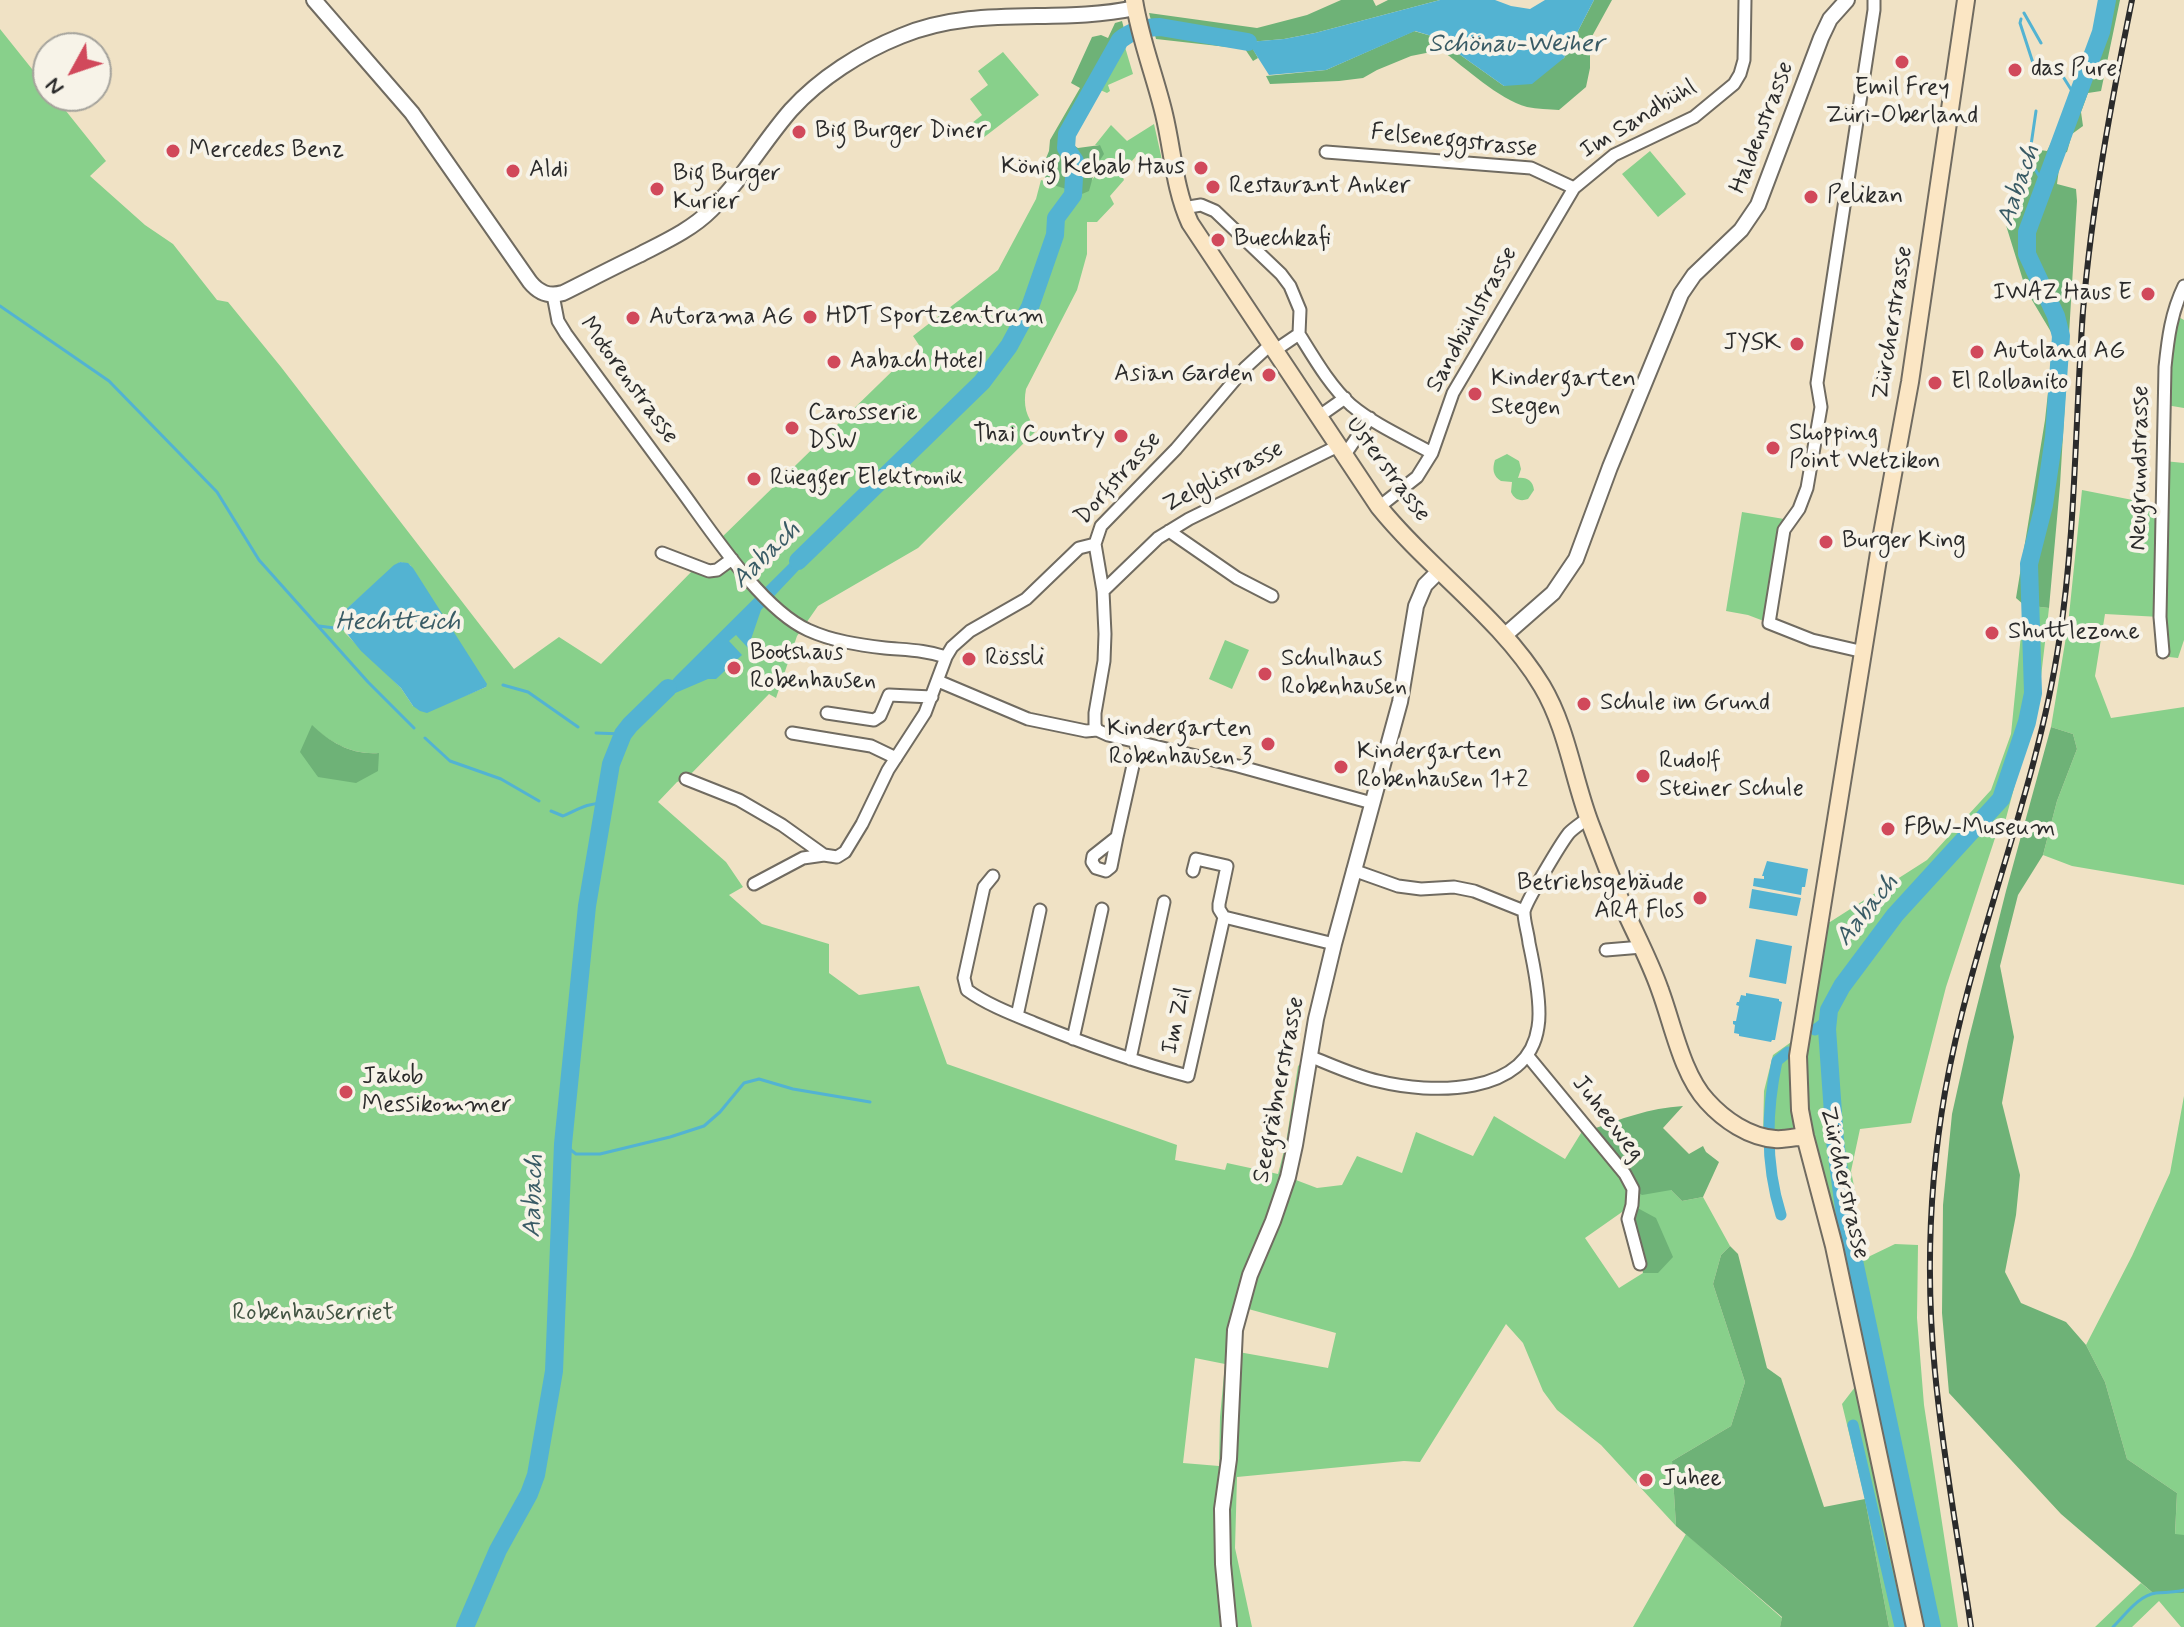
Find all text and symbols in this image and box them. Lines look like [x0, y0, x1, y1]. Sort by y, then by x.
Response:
water label: Schönau-Weiher [1428, 30, 1604, 62]
north arrow [32, 32, 112, 112]
marker: Emil Frey Züri-Oberland [1893, 53, 1911, 71]
place label: das Pure [2031, 56, 2117, 84]
street label: Haldenstrasse [1725, 58, 1801, 198]
marker: das Pure [2006, 61, 2024, 79]
text: N [40, 72, 71, 101]
street label: Im Sandbühl [1576, 74, 1702, 166]
place label: Emil Frey Züri-Oberland [1826, 75, 1978, 131]
place label: Big Burger Diner [815, 118, 987, 146]
street label: Felseneggstrasse [1369, 119, 1539, 165]
marker: Big Burger Diner [790, 123, 808, 141]
place label: Mercedes Benz [189, 137, 344, 165]
water label: Aabach [1992, 141, 2048, 231]
marker: Mercedes Benz [164, 142, 182, 160]
place label: König Kebab Haus [1001, 154, 1185, 182]
place label: Aldi [529, 157, 568, 185]
marker: König Kebab Haus [1192, 159, 1210, 177]
place label: Big Burger Kurier [673, 161, 781, 217]
marker: Aldi [504, 162, 522, 180]
place label: Restaurant Anker [1229, 173, 1410, 201]
marker: Restaurant Anker [1204, 178, 1222, 196]
marker: Big Burger Kurier [648, 180, 666, 198]
place label: Pelikan [1827, 183, 1903, 211]
marker: Pelikan [1802, 188, 1820, 206]
place label: Buechkafi [1234, 226, 1331, 254]
marker: Buechkafi [1209, 231, 1227, 249]
street label: Sandbühlstrasse [1421, 242, 1525, 398]
street label: Zürcherstrasse [1868, 244, 1920, 402]
place label: IWAZ Haus E [1993, 280, 2132, 308]
marker: IWAZ Haus E [2139, 285, 2157, 303]
place label: HDT Sportzentrum [826, 303, 1044, 331]
place label: Autorama AG [649, 304, 793, 332]
marker: HDT Sportzentrum [801, 308, 819, 326]
marker: Autorama AG [624, 309, 642, 327]
street label: Motorenstrasse [572, 312, 684, 450]
place label: JYSK [1723, 330, 1781, 358]
marker: JYSK [1788, 335, 1806, 353]
place label: Autoland AG [1993, 338, 2125, 366]
marker: Autoland AG [1968, 343, 1986, 361]
place label: Aabach Hotel [850, 348, 983, 376]
marker: Aabach Hotel [825, 353, 843, 371]
place label: Asian Garden [1114, 361, 1253, 389]
marker: Asian Garden [1260, 366, 1278, 384]
place label: Kindergarten Stegen [1491, 366, 1636, 422]
place label: El Rolbanito [1951, 369, 2068, 397]
marker: El Rolbanito [1926, 374, 1944, 392]
marker: Kindergarten Stegen [1466, 385, 1484, 403]
street label: Neugrundstrasse [2125, 385, 2157, 551]
place label: Carosserie DSW [808, 400, 918, 456]
street label: Usterstrasse [1338, 412, 1436, 528]
marker: Carosserie DSW [783, 419, 801, 437]
place label: Shopping Point Wetzikon [1789, 420, 1941, 476]
place label: Thai Country [973, 422, 1105, 450]
street label: Dorfstrasse [1069, 426, 1169, 532]
marker: Thai Country [1112, 427, 1130, 445]
street label: Zelglistrasse [1159, 435, 1289, 521]
marker: Shopping Point Wetzikon [1764, 439, 1782, 457]
place label: Rüegger Elektronik [770, 465, 963, 493]
marker: Rüegger Elektronik [745, 470, 763, 488]
water label: Aabach [726, 516, 808, 596]
place label: Burger King [1842, 528, 1966, 556]
marker: Burger King [1817, 533, 1835, 551]
water label: Hechtteich [336, 608, 460, 640]
place label: Shuttlezone [2008, 619, 2140, 647]
marker: Shuttlezone [1983, 624, 2001, 642]
place label: Bootshaus Robenhausen [750, 640, 876, 696]
place label: Rössli [985, 645, 1045, 673]
place label: Schulhaus Robenhausen [1281, 646, 1407, 702]
marker: Rössli [960, 650, 978, 668]
marker: Bootshaus Robenhausen [725, 659, 743, 677]
marker: Schulhaus Robenhausen [1256, 665, 1274, 683]
place label: Schule im Grund [1600, 690, 1770, 718]
marker: Schule im Grund [1575, 695, 1593, 713]
place label: Kindergarten Robenhausen 3 [1107, 716, 1252, 772]
marker: Kindergarten Robenhausen 3 [1259, 735, 1277, 753]
place label: Kindergarten Robenhausen 1+2 [1357, 739, 1528, 795]
place label: Rudolf Steiner Schule [1659, 748, 1804, 804]
marker: Kindergarten Robenhausen 1+2 [1332, 758, 1350, 776]
marker: Rudolf Steiner Schule [1634, 767, 1652, 785]
place label: FBW-Museum [1904, 815, 2056, 843]
marker: FBW-Museum [1879, 820, 1897, 838]
water label: Aabach [1830, 869, 1906, 953]
place label: Betriebsgebäude ARA Flos [1517, 870, 1684, 926]
marker: Betriebsgebäude ARA Flos [1691, 889, 1709, 907]
street label: Im Zil [1156, 985, 1200, 1057]
street label: Seegräbnerstrasse [1248, 994, 1312, 1186]
place label: Jakob Messikommer [362, 1064, 512, 1120]
street label: Juheeweg [1565, 1070, 1649, 1168]
marker: Jakob Messikommer [337, 1083, 355, 1101]
street label: Zürcherstrasse [1812, 1104, 1874, 1262]
water label: Aabach [518, 1154, 552, 1238]
park label: Robenhauserriet [232, 1300, 394, 1328]
place label: Juhee [1662, 1466, 1722, 1494]
marker: Juhee [1637, 1471, 1655, 1489]

